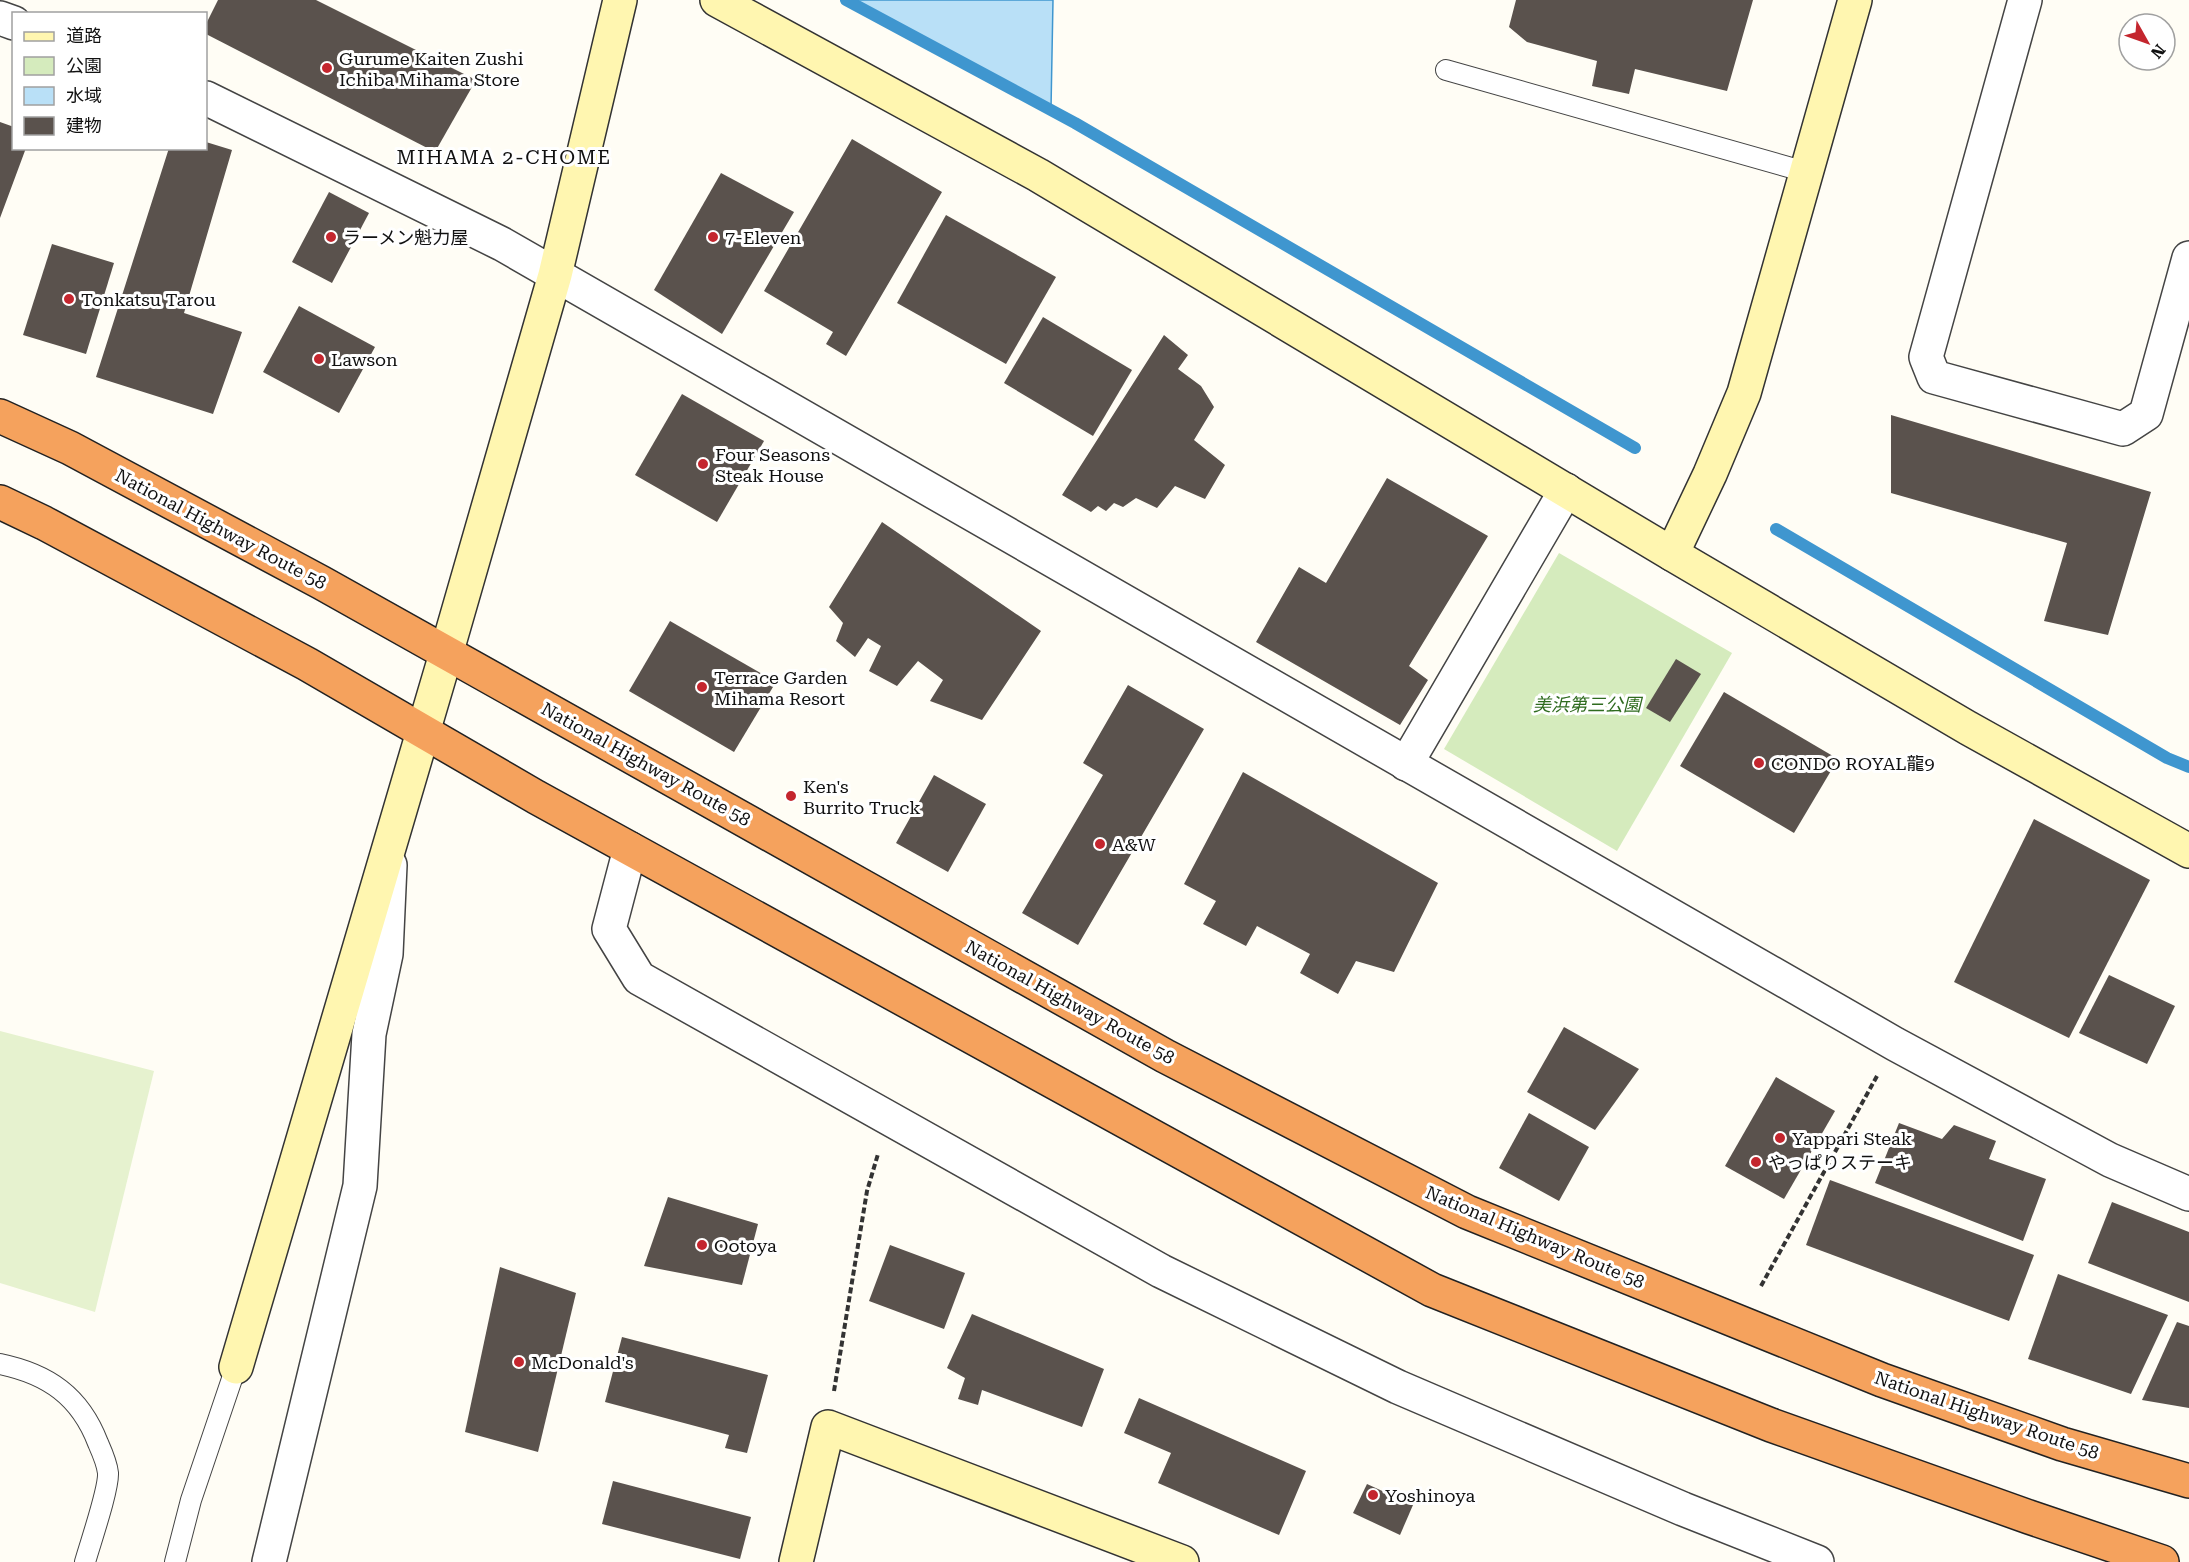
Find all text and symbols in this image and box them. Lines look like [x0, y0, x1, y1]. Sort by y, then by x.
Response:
legend [12, 12, 207, 150]
north arrow [2117, 12, 2177, 72]
text: 道路 [66, 25, 102, 46]
text: N [2147, 40, 2169, 62]
place label: Gurume Kaiten Zushi Ichiba Mihama Store [339, 48, 524, 90]
text: 公園 [66, 55, 102, 76]
marker: Gurume Kaiten Zushi Ichiba Mihama Store [320, 61, 334, 75]
text: 水域 [66, 85, 102, 106]
text: 建物 [66, 115, 102, 136]
district label: MIHAMA 2-CHOME [396, 145, 612, 169]
place label: ラーメン魁力屋 [343, 227, 468, 248]
place label: 7-Eleven [725, 227, 802, 248]
marker: ラーメン魁力屋 [324, 230, 338, 244]
marker: 7-Eleven [706, 230, 720, 244]
place label: Tonkatsu Tarou [81, 289, 216, 310]
marker: Tonkatsu Tarou [62, 292, 76, 306]
place label: Lawson [331, 349, 398, 370]
marker: Lawson [312, 352, 326, 366]
place label: Four Seasons Steak House [715, 444, 830, 486]
marker: Four Seasons Steak House [696, 457, 710, 471]
street label: National Highway Route 58 [112, 464, 330, 594]
place label: Terrace Garden Mihama Resort [714, 667, 848, 709]
marker: Terrace Garden Mihama Resort [695, 680, 709, 694]
park label: 美浜第三公園 [1533, 694, 1644, 715]
street label: National Highway Route 58 [538, 698, 754, 830]
place label: CONDO ROYAL龍9 [1771, 753, 1935, 774]
marker: CONDO ROYAL龍9 [1752, 756, 1766, 770]
place label: Ken's Burrito Truck [803, 776, 921, 818]
marker: Ken's Burrito Truck [784, 789, 798, 803]
place label: A&W [1112, 834, 1156, 855]
marker: A&W [1093, 837, 1107, 851]
street label: National Highway Route 58 [962, 936, 1178, 1068]
place label: Yappari Steak [1792, 1128, 1912, 1149]
marker: Yappari Steak [1773, 1131, 1787, 1145]
place label: やっぱりステーキ [1768, 1152, 1912, 1173]
marker: やっぱりステーキ [1749, 1155, 1763, 1169]
street label: National Highway Route 58 [1422, 1181, 1648, 1293]
place label: Ootoya [714, 1235, 777, 1256]
marker: Ootoya [695, 1238, 709, 1252]
place label: McDonald's [531, 1352, 634, 1373]
marker: McDonald's [512, 1355, 526, 1369]
street label: National Highway Route 58 [1872, 1367, 2102, 1463]
place label: Yoshinoya [1385, 1485, 1475, 1506]
marker: Yoshinoya [1366, 1488, 1380, 1502]

